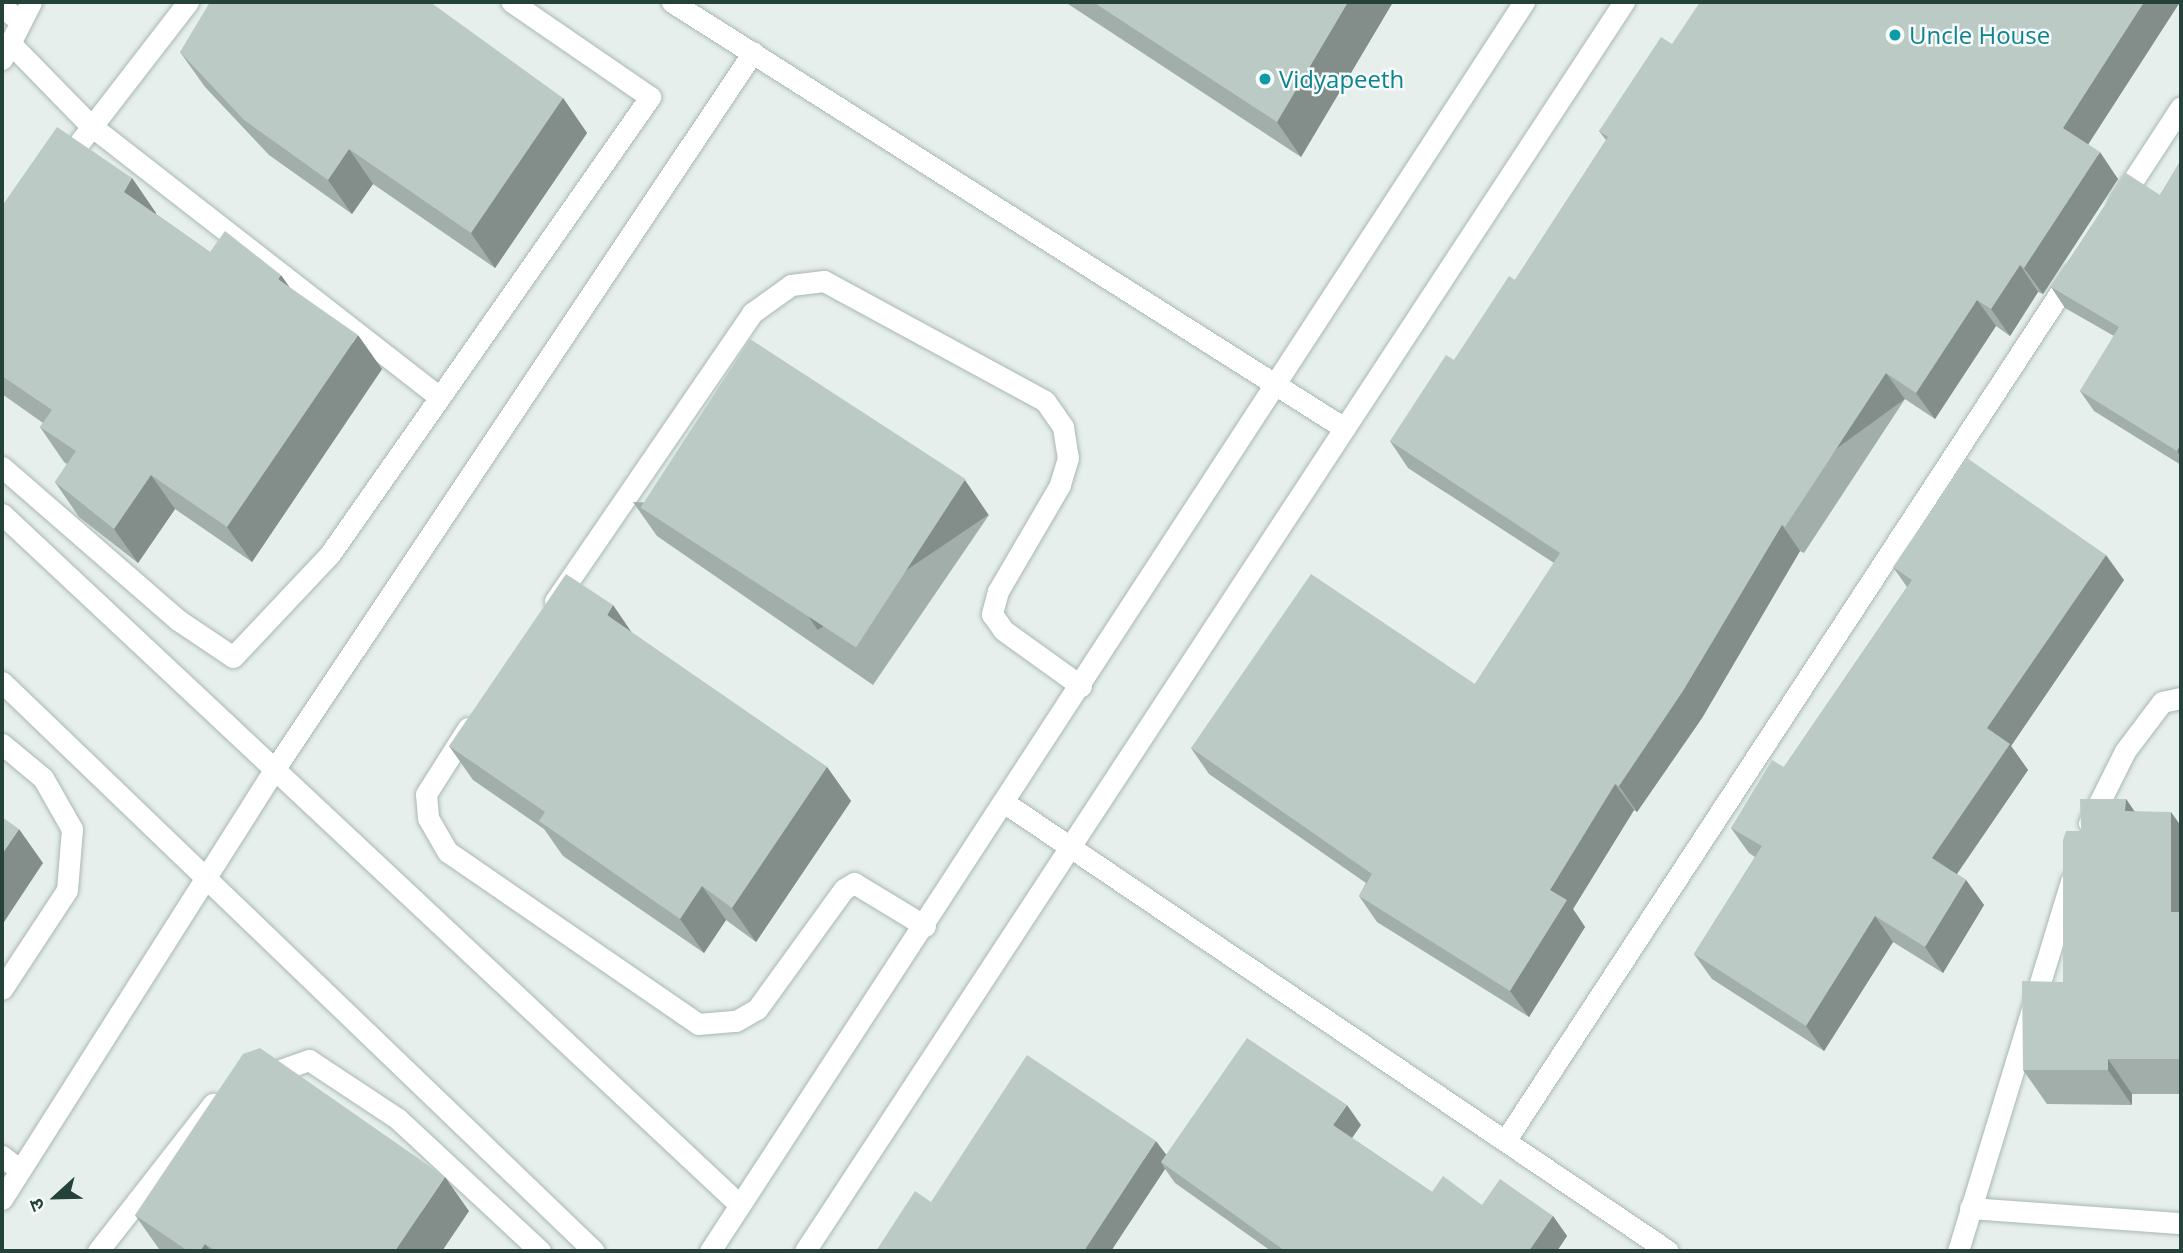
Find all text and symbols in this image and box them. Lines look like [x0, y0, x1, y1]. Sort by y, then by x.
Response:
place label: Uncle House [1909, 21, 2050, 49]
marker: Uncle House [1887, 27, 1903, 43]
place label: Vidyapeeth [1279, 65, 1404, 93]
marker: Vidyapeeth [1257, 71, 1273, 87]
north arrow [21, 1162, 91, 1232]
text: उ [22, 1195, 51, 1215]

